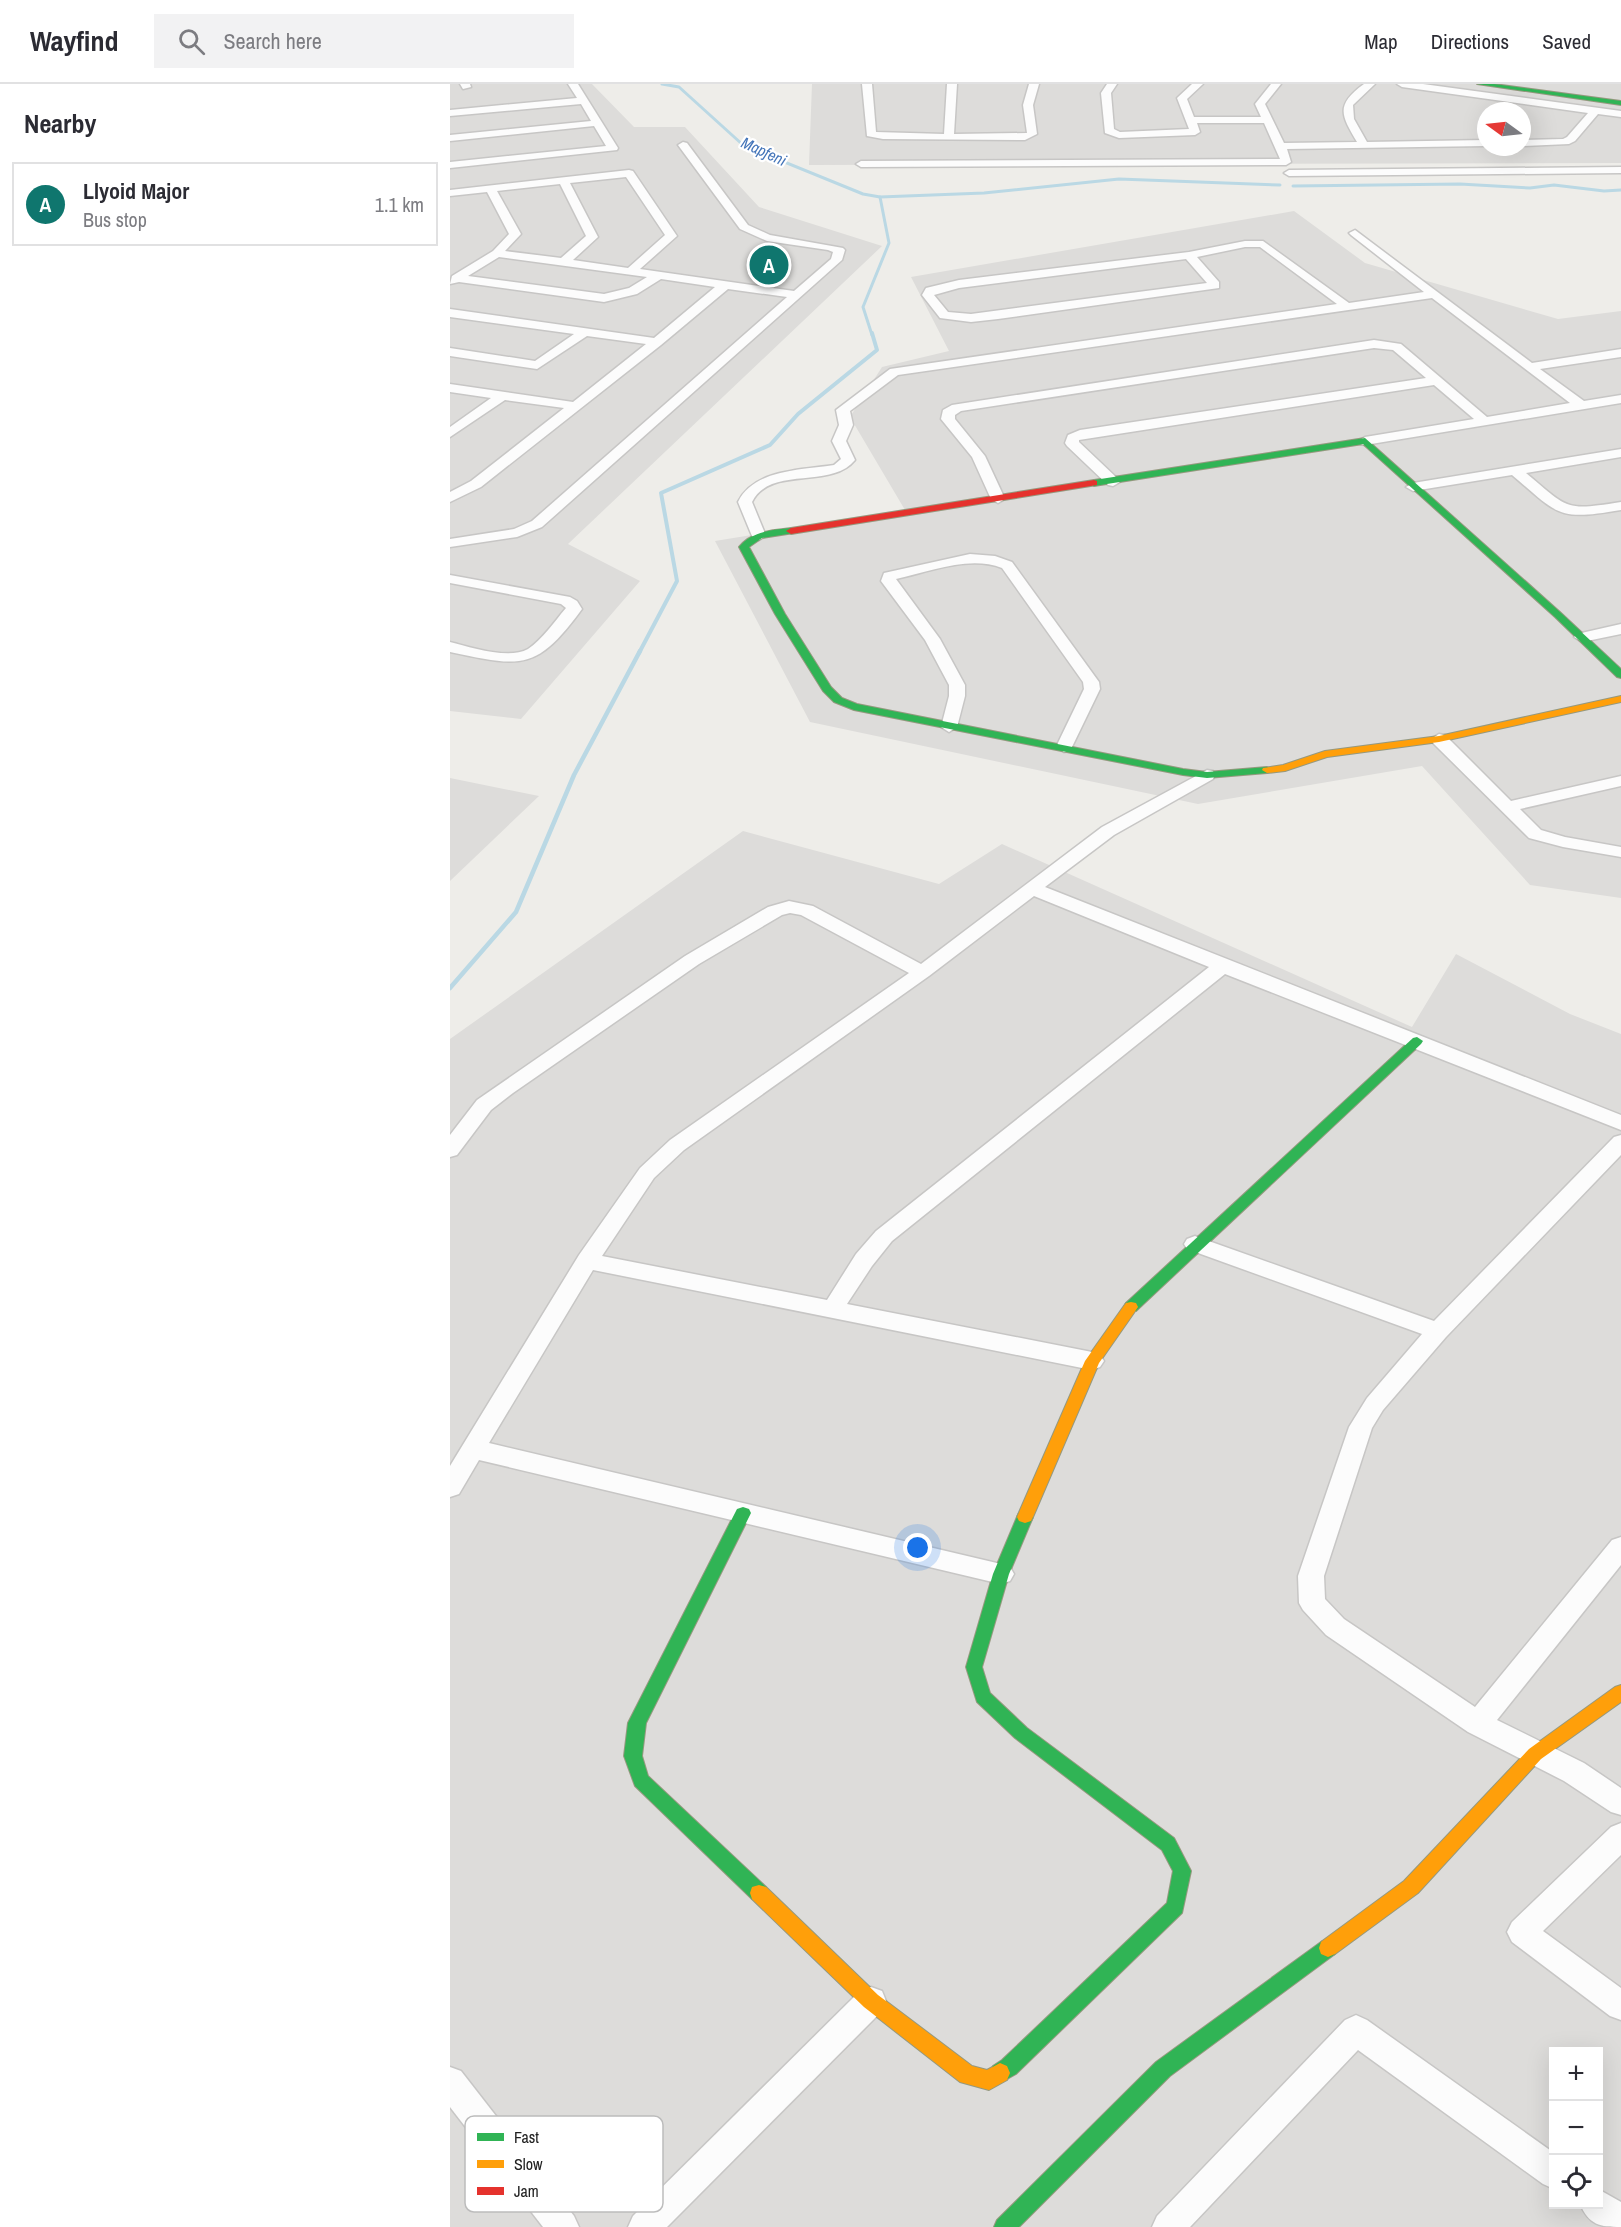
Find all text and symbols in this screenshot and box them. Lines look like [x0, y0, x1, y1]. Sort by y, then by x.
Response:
search box [154, 14, 574, 68]
text: Wayfind [30, 22, 118, 60]
icon: search [175, 25, 208, 58]
text: Search here [223, 26, 322, 56]
text: Map [1364, 27, 1398, 56]
text: Directions [1431, 27, 1509, 56]
text: Saved [1542, 27, 1591, 56]
north arrow [1477, 102, 1531, 156]
text: Nearby [24, 106, 96, 141]
water label: Mapfeni [738, 131, 790, 171]
text: Llyoid Major [83, 176, 189, 206]
text: A [40, 191, 51, 218]
text: 1.1 km [375, 191, 424, 218]
text: Bus stop [83, 206, 147, 233]
pin: A [750, 242, 788, 288]
your location [903, 1533, 932, 1562]
map controls [1549, 2047, 1603, 2209]
button: + [1549, 2047, 1603, 2101]
button: − [1549, 2101, 1603, 2155]
legend [465, 2116, 663, 2212]
text: Fast [514, 2126, 539, 2148]
text: Slow [514, 2153, 543, 2175]
button: locate [1549, 2155, 1603, 2209]
text: Jam [514, 2180, 539, 2202]

